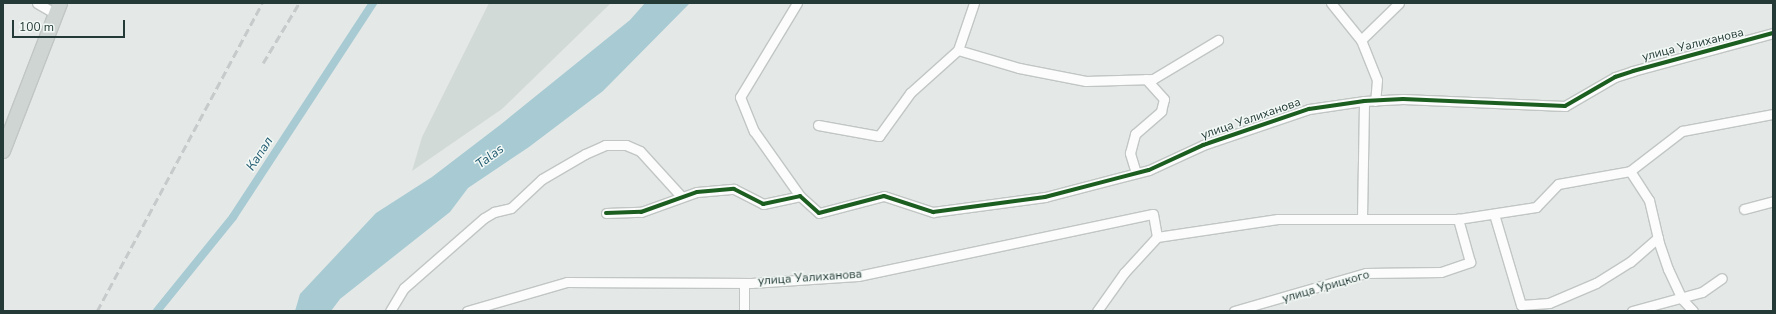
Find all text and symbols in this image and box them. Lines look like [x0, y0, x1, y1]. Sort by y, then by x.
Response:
scale bar [14, 12, 127, 38]
text: 100 m [19, 19, 54, 35]
street label: улица Уалиханова [1641, 25, 1745, 65]
street label: улица Уалиханова [1199, 95, 1303, 143]
water label: Капал [243, 134, 277, 174]
water label: Talas [473, 142, 507, 172]
street label: улица Уалиханова [757, 267, 863, 289]
street label: улица Урицкого [1281, 268, 1371, 306]

